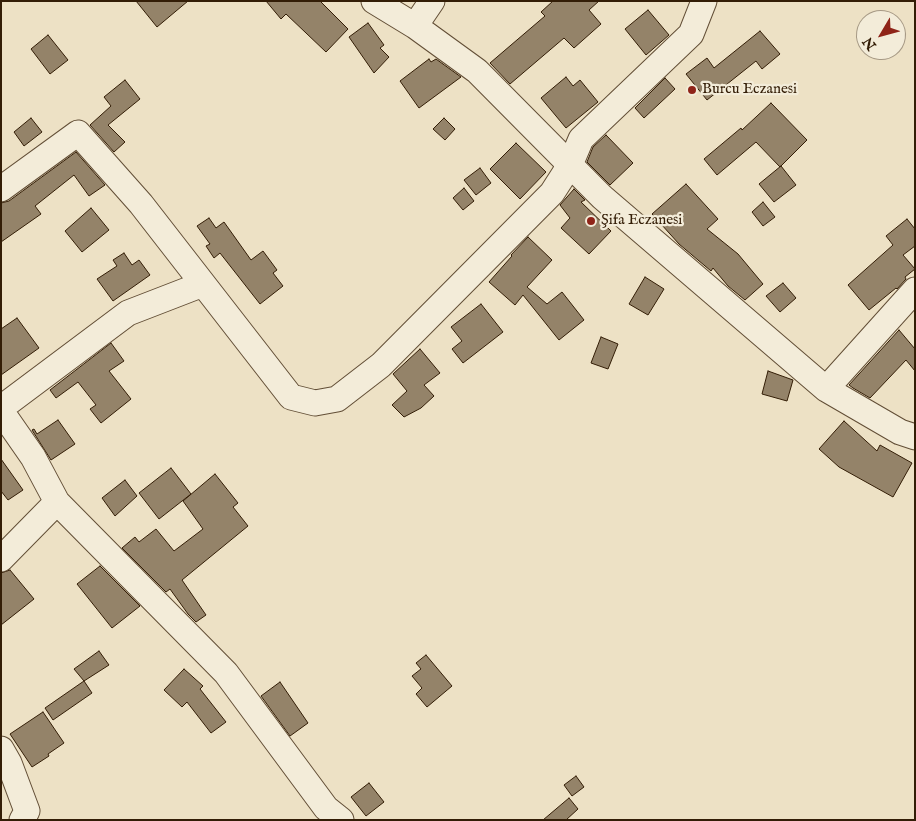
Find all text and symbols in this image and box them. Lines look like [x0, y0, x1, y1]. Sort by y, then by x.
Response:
north arrow [856, 10, 906, 60]
text: N [859, 33, 881, 54]
place label: Burcu Eczanesi [702, 81, 797, 99]
marker: Burcu Eczanesi [686, 84, 698, 96]
place label: Şifa Eczanesi [601, 212, 682, 230]
marker: Şifa Eczanesi [585, 215, 597, 227]

